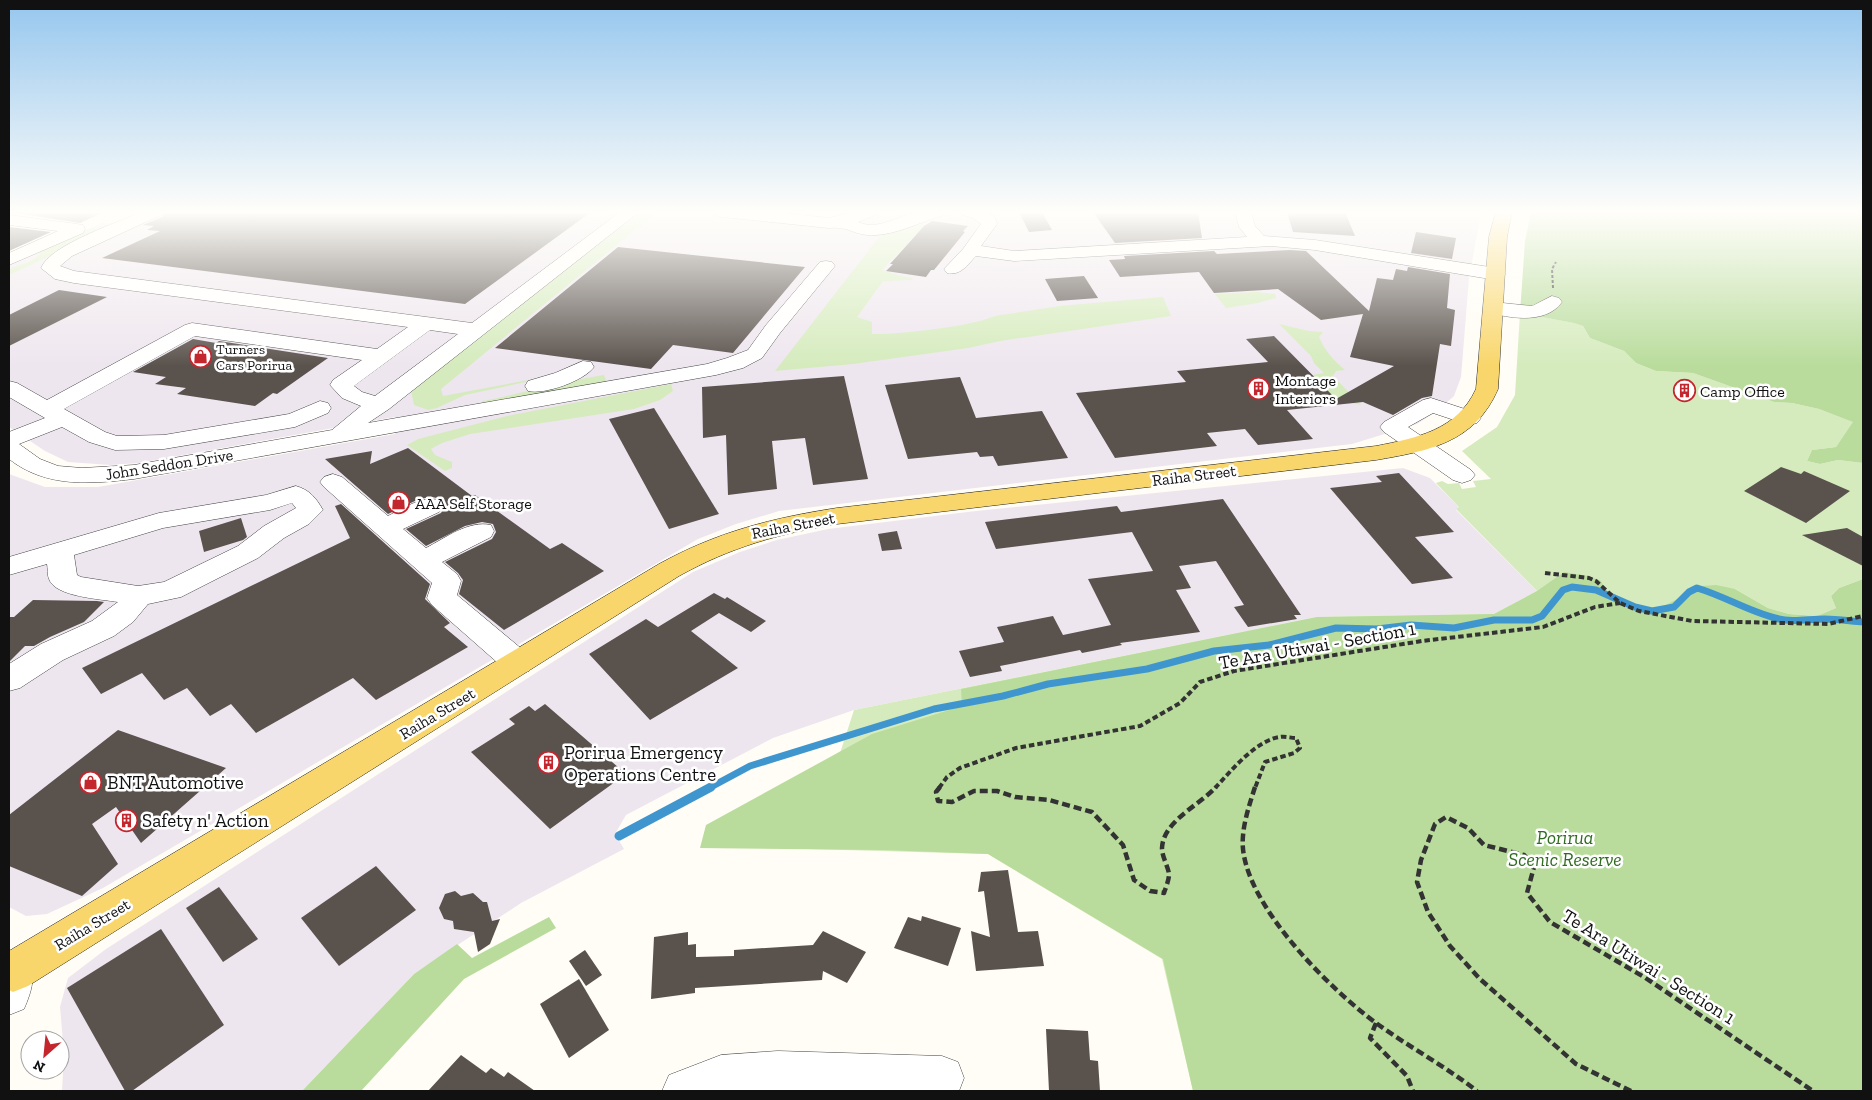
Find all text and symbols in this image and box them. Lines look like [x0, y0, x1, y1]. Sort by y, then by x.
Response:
place label: Turners Cars Porirua [216, 341, 292, 374]
shop icon: Turners Cars Porirua [188, 345, 212, 369]
place label: Montage Interiors [1275, 371, 1336, 408]
building icon: Montage Interiors [1247, 377, 1271, 401]
building icon: Camp Office [1672, 379, 1696, 403]
place label: Camp Office [1700, 382, 1785, 401]
street label: John Seddon Drive [104, 445, 234, 484]
street label: Raiha Street [1151, 461, 1237, 490]
shop icon: AAA Self Storage [387, 491, 411, 515]
place label: AAA Self Storage [415, 494, 532, 513]
street label: Raiha Street [750, 508, 836, 543]
street label: Te Ara Utiwai - Section 1 [1217, 617, 1417, 674]
street label: Raiha Street [396, 683, 478, 743]
place label: Porirua Emergency Operations Centre [564, 741, 723, 786]
building icon: Porirua Emergency Operations Centre [536, 751, 560, 775]
shop icon: BNT Automotive [79, 770, 103, 794]
place label: BNT Automotive [107, 771, 244, 794]
building icon: Safety n' Action [114, 808, 138, 832]
place label: Safety n' Action [142, 809, 269, 832]
park label: Porirua Scenic Reserve [1508, 826, 1622, 871]
street label: Raiha Street [51, 894, 133, 954]
street label: Te Ara Utiwai - Section 1 [1558, 904, 1739, 1029]
north arrow [20, 1030, 70, 1080]
text: N [30, 1056, 48, 1076]

